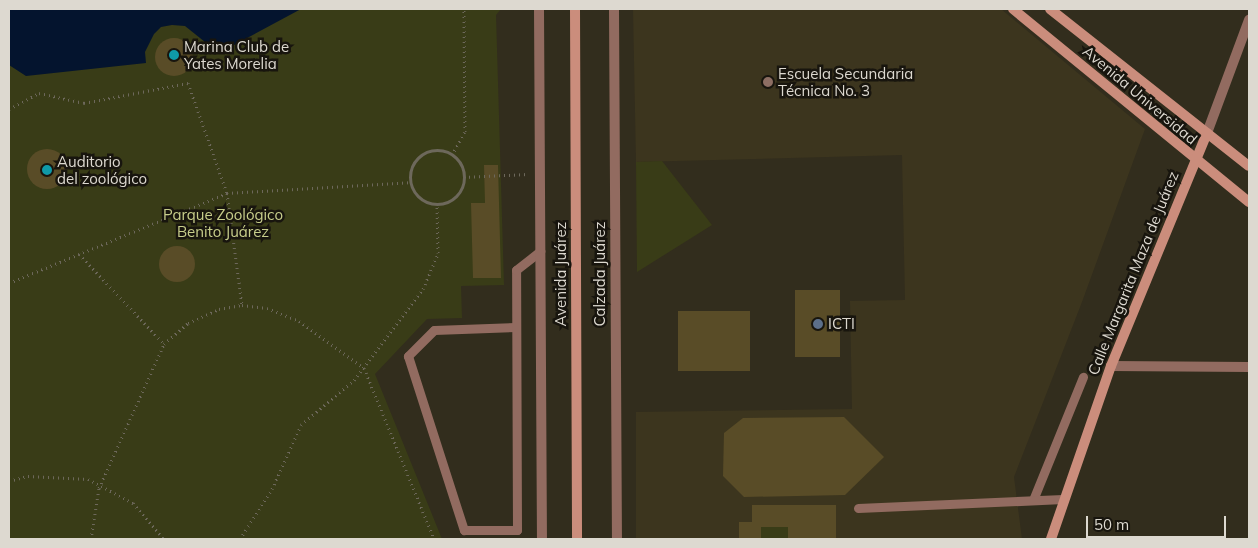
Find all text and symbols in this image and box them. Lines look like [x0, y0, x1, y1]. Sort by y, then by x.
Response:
place label: Marina Club de Yates Morelia [184, 37, 289, 72]
street label: Avenida Universidad [1079, 42, 1201, 148]
marker: Marina Club de Yates Morelia [168, 49, 180, 61]
place label: Escuela Secundaria Técnica No. 3 [778, 64, 913, 99]
marker: Escuela Secundaria Técnica No. 3 [762, 76, 774, 88]
place label: Auditorio del zoológico [57, 152, 147, 187]
marker: Auditorio del zoológico [41, 164, 53, 176]
street label: Calle Margarita Maza de Juárez [1084, 169, 1182, 377]
park label: Parque Zoológico Benito Juárez [163, 205, 283, 240]
street label: Calzada Juárez [591, 221, 609, 327]
street label: Avenida Juárez [552, 222, 570, 326]
place label: ICTI [828, 315, 855, 333]
marker: ICTI [812, 318, 824, 330]
scale bar [1088, 506, 1228, 538]
text: 50 m [1094, 515, 1129, 534]

